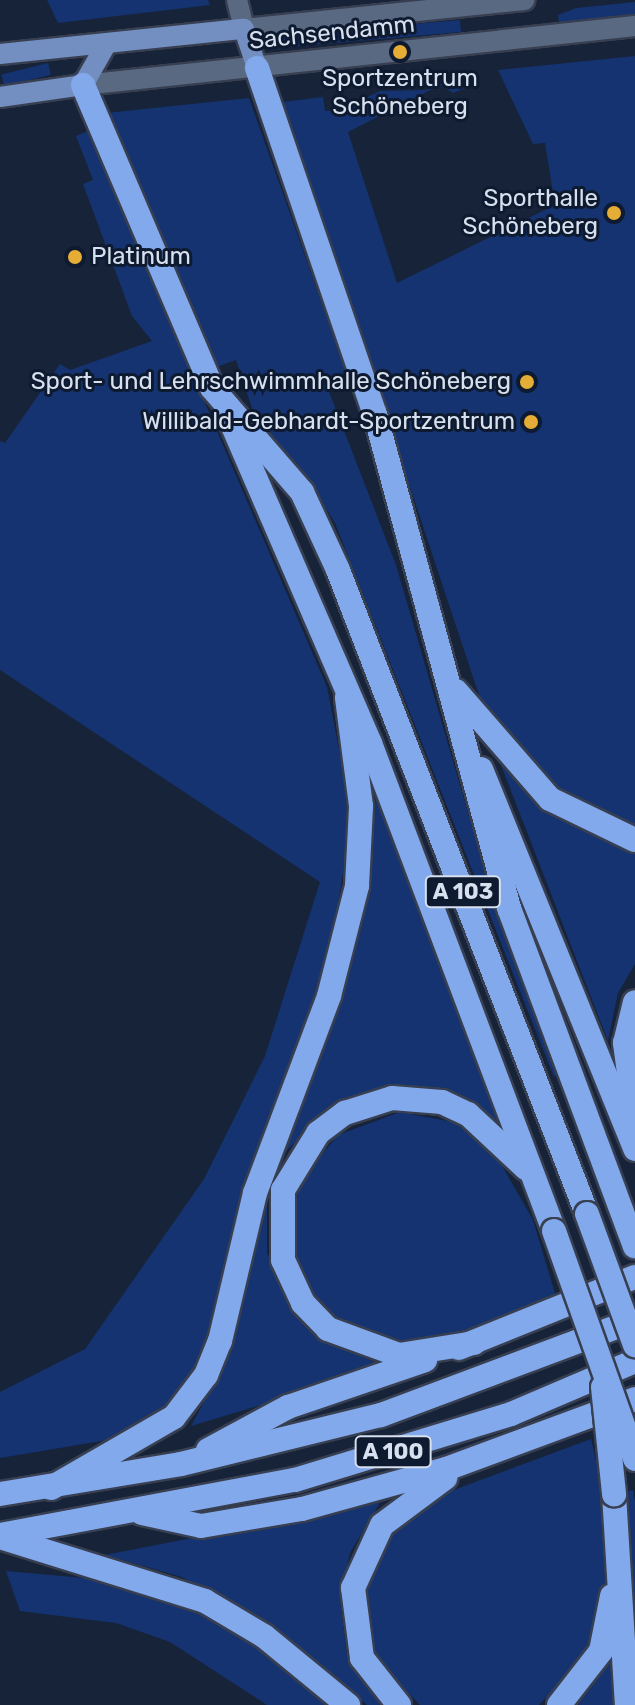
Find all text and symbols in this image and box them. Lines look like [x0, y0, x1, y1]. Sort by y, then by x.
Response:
street label: Sachsendamm [248, 10, 416, 56]
marker: Sportzentrum Schöneberg [391, 43, 409, 61]
place label: Sportzentrum Schöneberg [322, 65, 478, 121]
place label: Sporthalle Schöneberg [463, 185, 598, 241]
marker: Sporthalle Schöneberg [605, 204, 623, 222]
place label: Platinum [91, 243, 191, 271]
marker: Platinum [66, 248, 84, 266]
place label: Sport- und Lehrschwimmhalle Schöneberg [31, 368, 511, 396]
marker: Sport- und Lehrschwimmhalle Schöneberg [518, 373, 536, 391]
place label: Willibald-Gebhardt-Sportzentrum [142, 408, 515, 436]
marker: Willibald-Gebhardt-Sportzentrum [522, 413, 540, 431]
road number: A 103 [423, 874, 503, 910]
road number: A 100 [353, 1434, 433, 1470]

